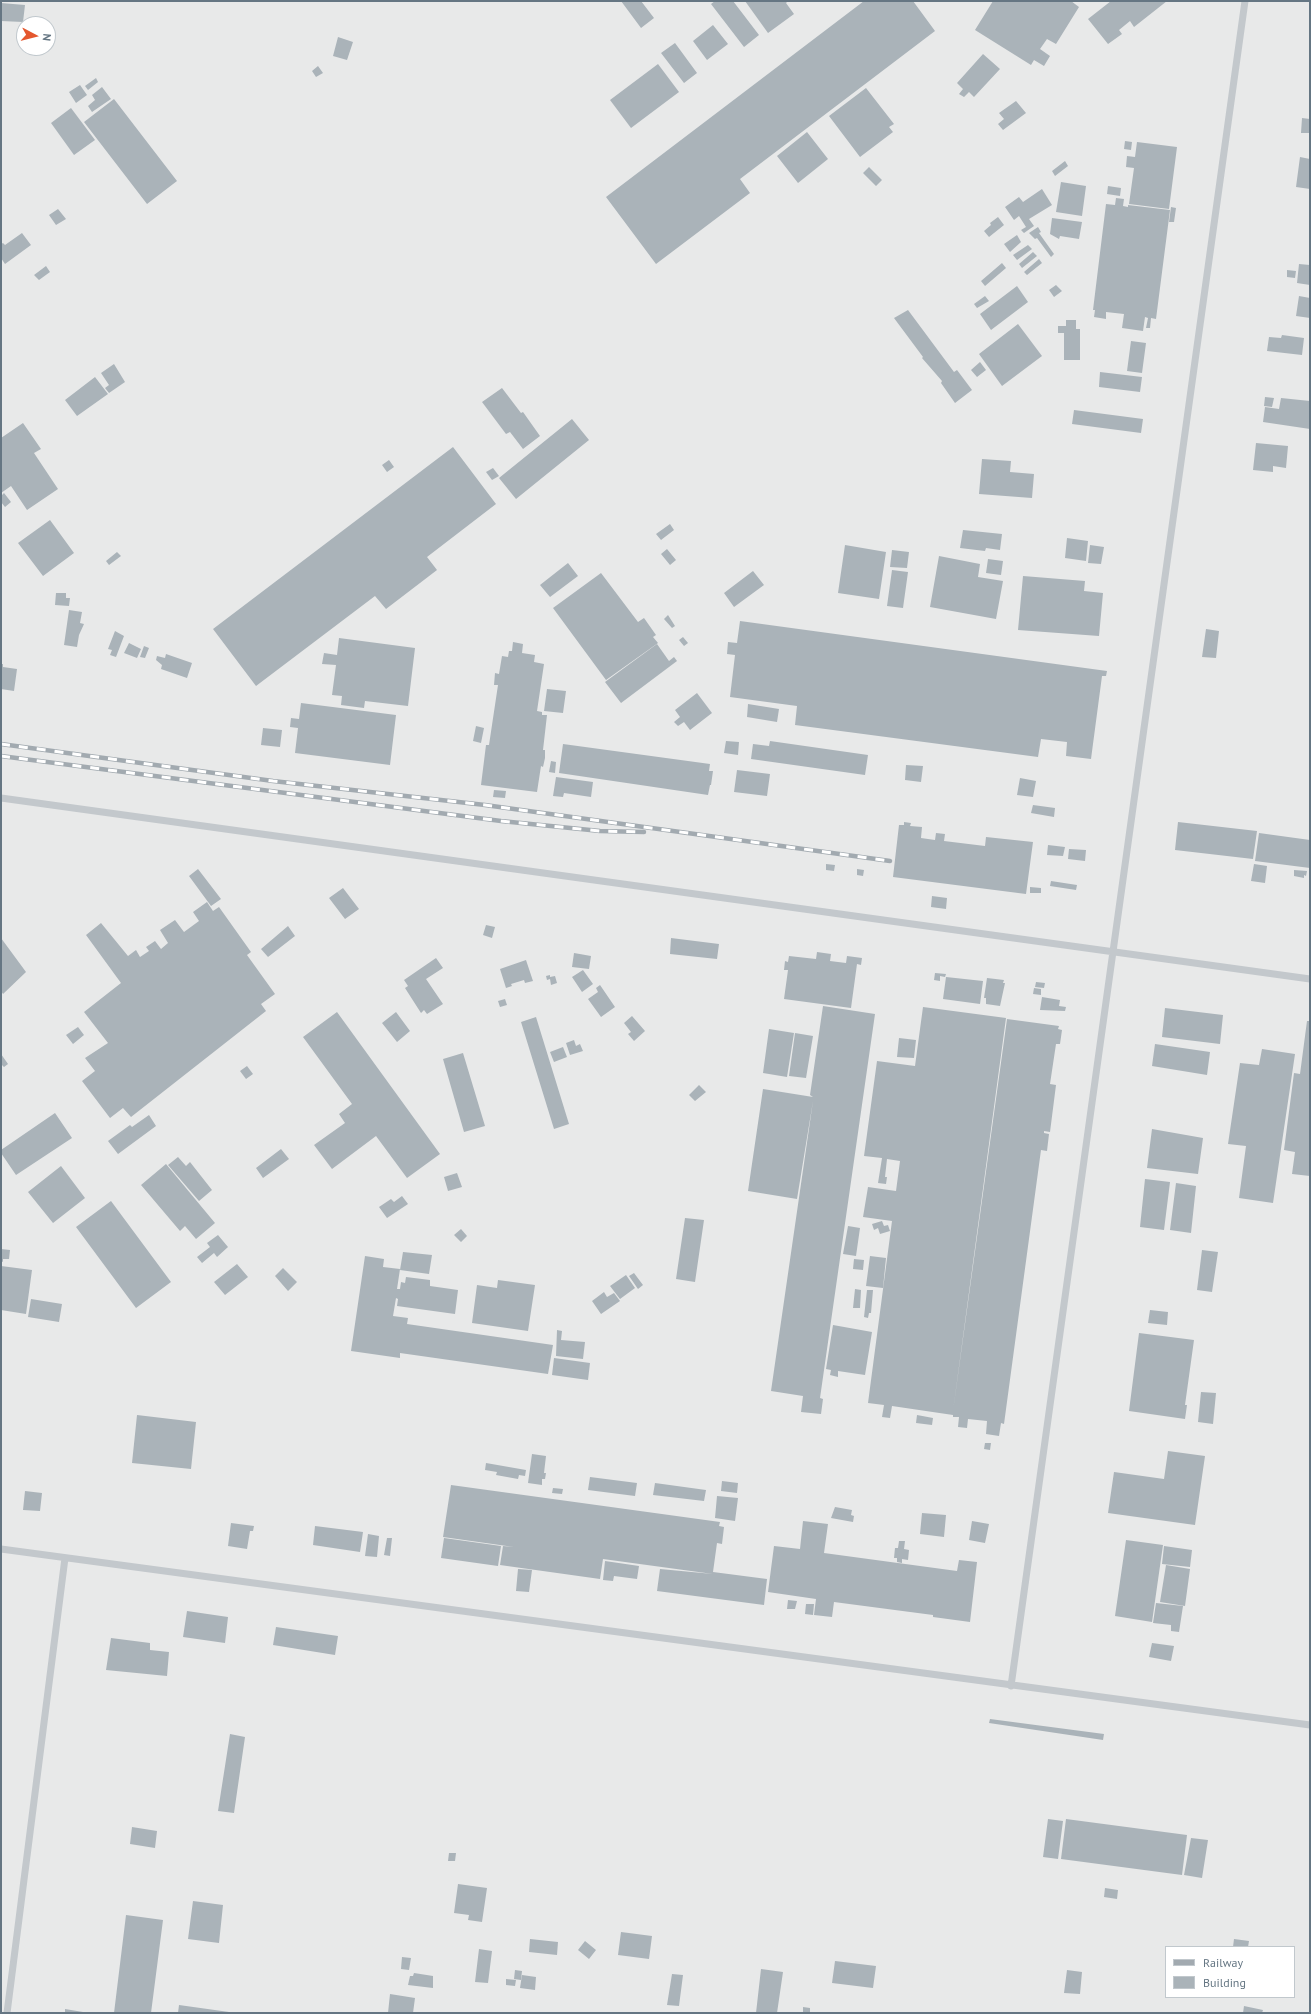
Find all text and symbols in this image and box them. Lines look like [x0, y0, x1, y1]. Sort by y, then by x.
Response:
north arrow [16, 16, 56, 56]
text: N [40, 33, 54, 42]
legend [1165, 1946, 1295, 1998]
text: Railway [1203, 1955, 1243, 1970]
text: Building [1203, 1975, 1246, 1990]

